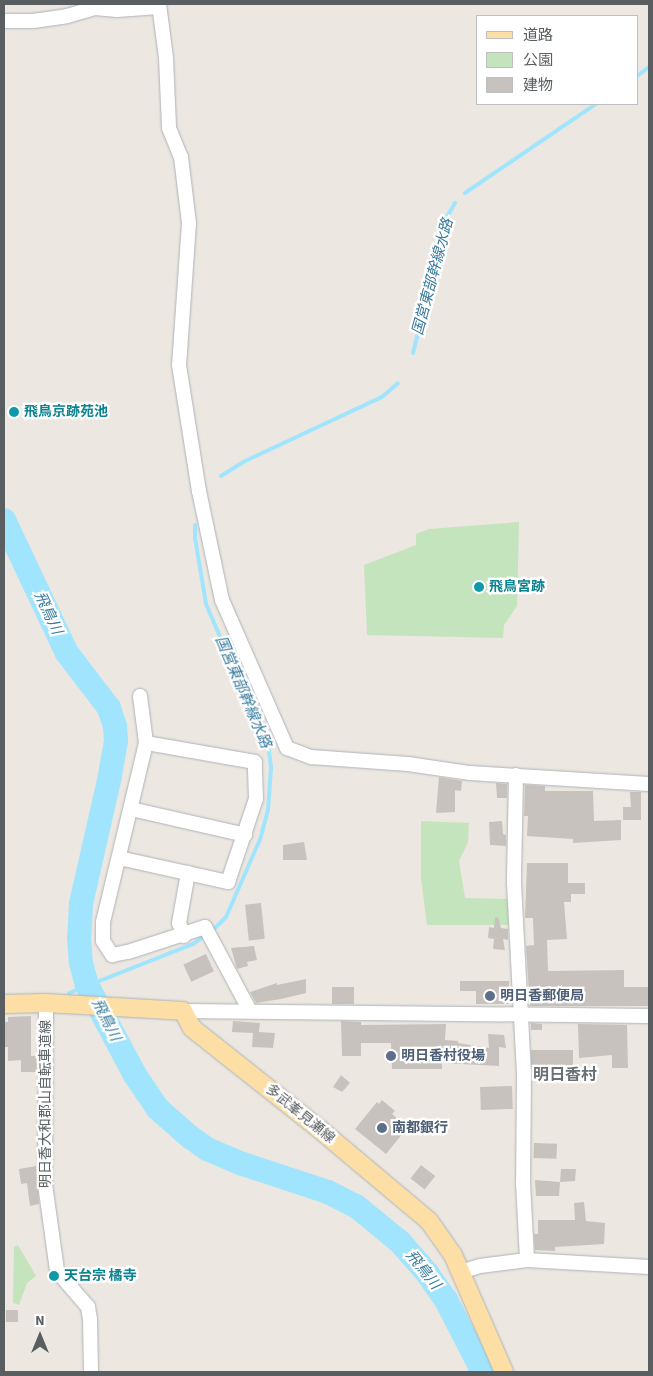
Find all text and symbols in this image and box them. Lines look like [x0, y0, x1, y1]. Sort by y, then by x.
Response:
legend [476, 15, 638, 105]
text: 道路 [523, 25, 553, 46]
text: 公園 [523, 50, 553, 71]
text: 建物 [523, 75, 553, 96]
water label: 国営東部幹線水路 [409, 217, 457, 337]
place label: 飛鳥京跡苑池 [24, 404, 108, 420]
marker: 飛鳥京跡苑池 [8, 406, 20, 418]
place label: 飛鳥宮跡 [489, 579, 545, 595]
marker: 飛鳥宮跡 [473, 581, 485, 593]
water label: 飛鳥川 [30, 589, 66, 637]
water label: 国営東部幹線水路 [211, 633, 275, 751]
place label: 明日香郵便局 [500, 988, 584, 1004]
marker: 明日香郵便局 [484, 990, 496, 1002]
water label: 飛鳥川 [88, 996, 124, 1044]
street label: 明日香大和郡山自転車道線 [38, 1020, 54, 1188]
place label: 明日香村役場 [401, 1048, 485, 1064]
marker: 明日香村役場 [385, 1050, 397, 1062]
district label: 明日香村 [533, 1065, 597, 1085]
street label: 多武峯見瀬線 [262, 1081, 338, 1147]
place label: 南都銀行 [392, 1120, 448, 1136]
marker: 南都銀行 [376, 1122, 388, 1134]
water label: 飛鳥川 [402, 1247, 444, 1293]
place label: 天台宗 橘寺 [64, 1268, 137, 1284]
marker: 天台宗 橘寺 [48, 1270, 60, 1282]
north arrow [15, 1311, 65, 1361]
text: N [35, 1311, 45, 1331]

